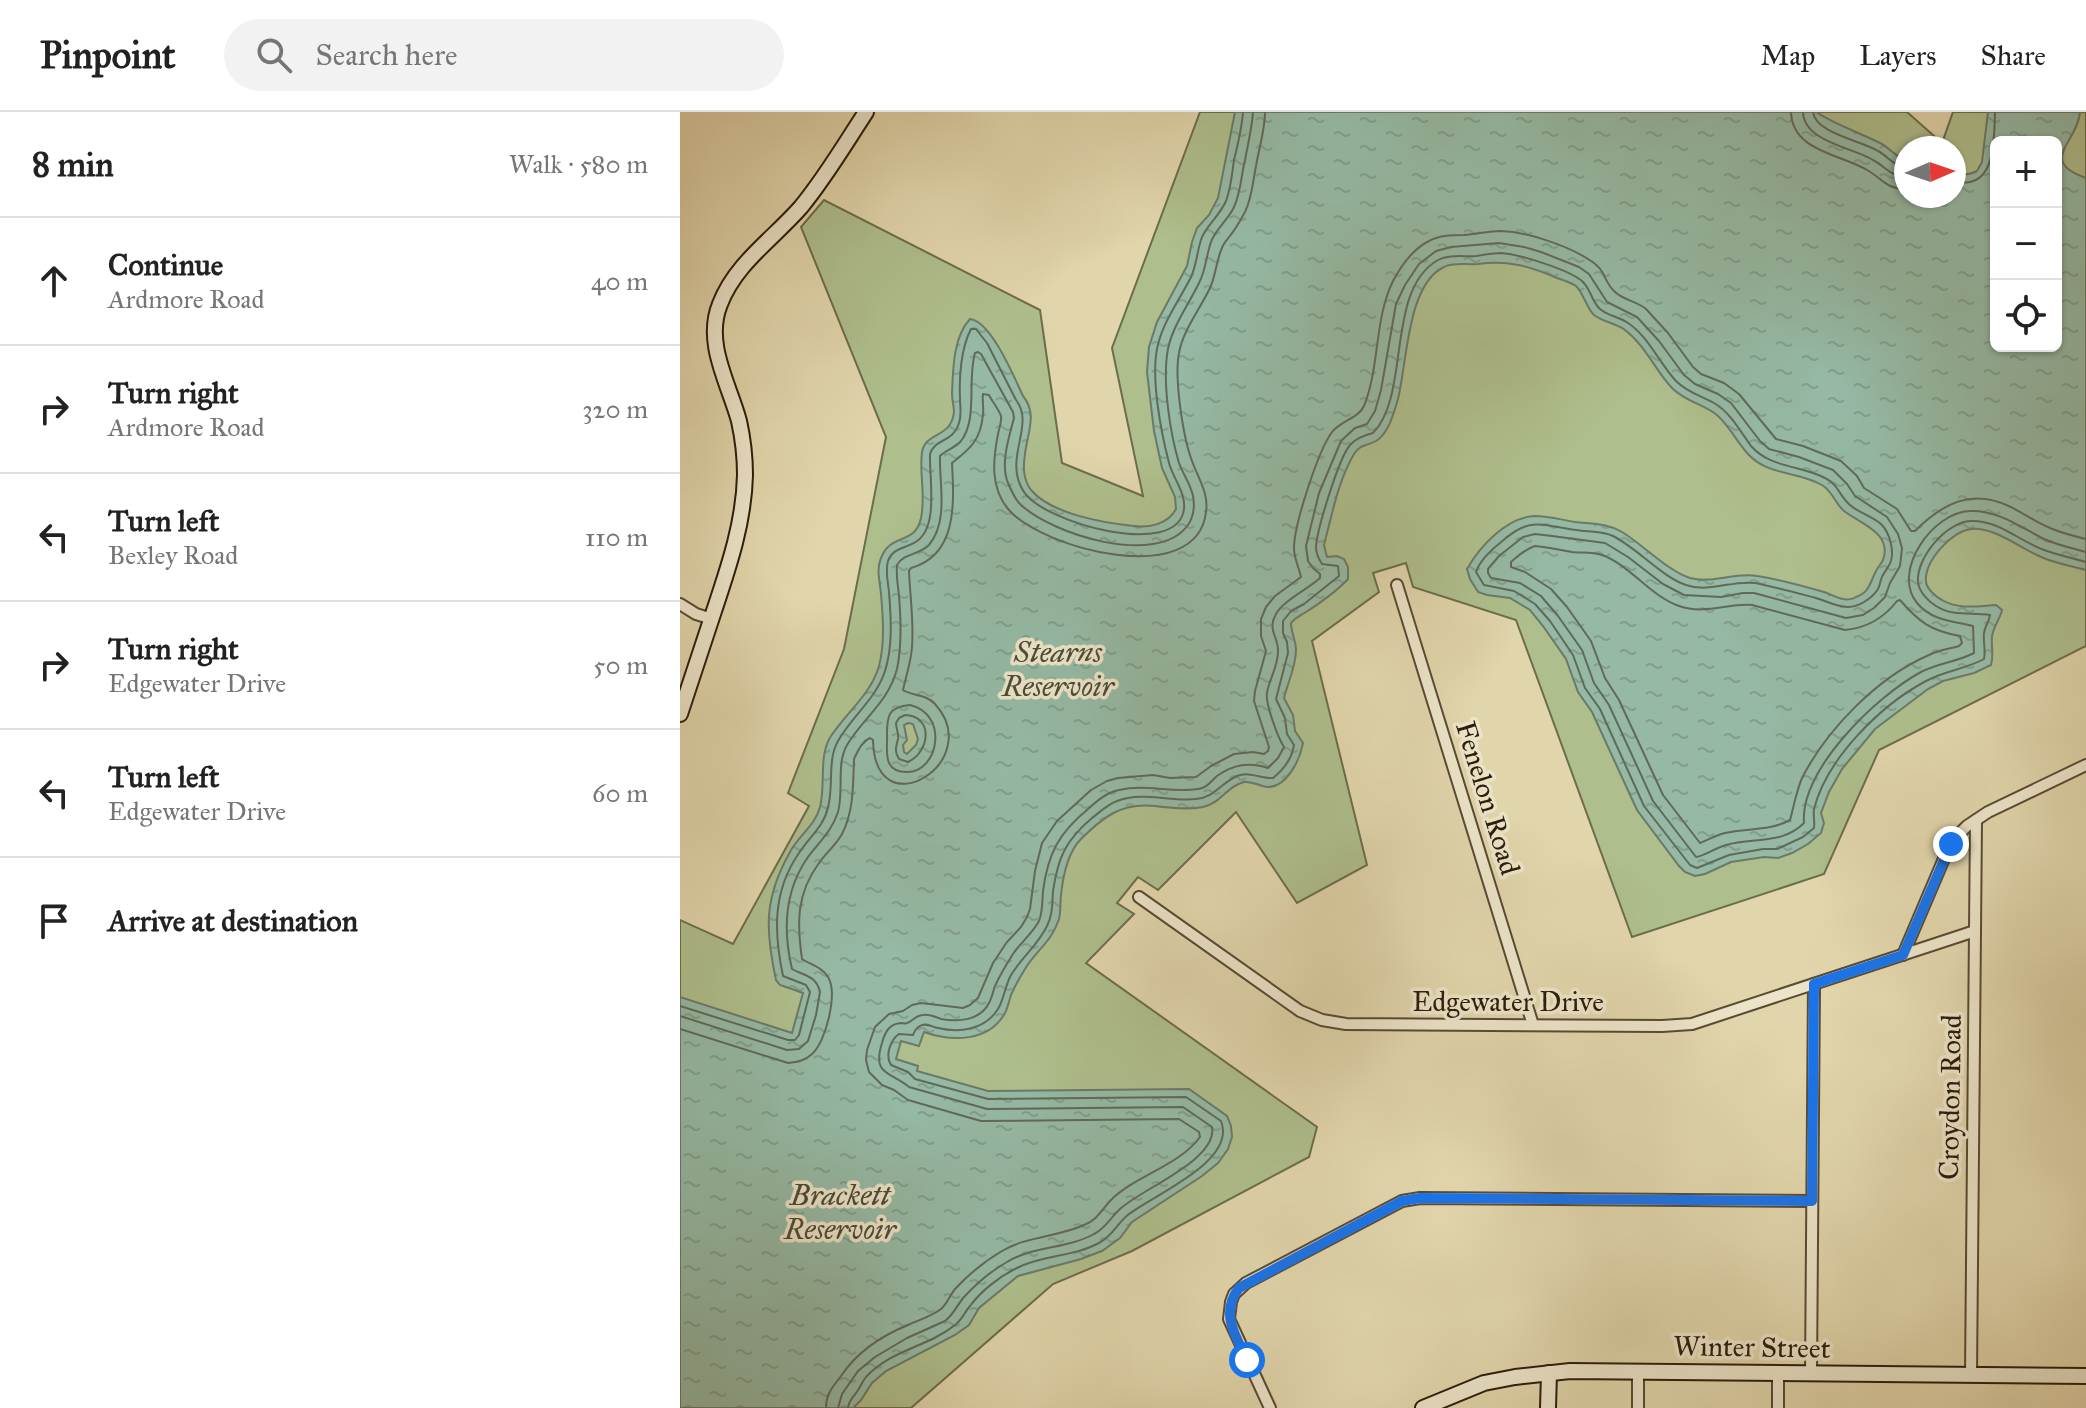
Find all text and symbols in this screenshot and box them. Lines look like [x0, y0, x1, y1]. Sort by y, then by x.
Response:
search box [224, 19, 784, 91]
text: Pinpoint [40, 32, 176, 78]
icon: search [252, 33, 296, 77]
text: Search here [316, 37, 457, 73]
text: Map [1760, 38, 1815, 73]
text: Layers [1859, 38, 1937, 73]
text: Share [1981, 38, 2046, 73]
north arrow [1894, 136, 1966, 208]
map controls [1990, 136, 2062, 352]
button: + [1990, 136, 2062, 208]
text: 8 min [32, 144, 114, 185]
text: Walk · 580 m [509, 148, 648, 180]
button: − [1990, 208, 2062, 280]
text: Continue [108, 247, 223, 283]
icon: ahead [32, 259, 76, 303]
text: 40 m [591, 265, 648, 297]
button: locate [1990, 280, 2062, 352]
text: Ardmore Road [108, 283, 265, 315]
text: Turn right [108, 375, 239, 411]
icon: right [32, 387, 76, 431]
text: 320 m [582, 393, 648, 425]
text: Ardmore Road [108, 411, 265, 443]
text: Turn left [108, 503, 219, 539]
icon: left [32, 515, 76, 559]
text: 110 m [585, 521, 648, 553]
text: Bexley Road [108, 539, 238, 571]
text: Turn right [108, 631, 239, 667]
water label: Stearns Reservoir [1001, 634, 1116, 704]
icon: right [32, 643, 76, 687]
text: 50 m [593, 649, 648, 681]
text: Edgewater Drive [108, 667, 286, 699]
street label: Fenelon Road [1448, 717, 1528, 879]
text: Turn left [108, 759, 219, 795]
icon: left [32, 771, 76, 815]
text: 60 m [592, 777, 648, 809]
text: Edgewater Drive [108, 795, 286, 827]
route end [1933, 826, 1969, 862]
icon: arrive [32, 899, 76, 943]
text: Arrive at destination [108, 903, 358, 939]
street label: Edgewater Drive [1412, 984, 1604, 1019]
street label: Croydon Road [1931, 1014, 1969, 1180]
water label: Brackett Reservoir [783, 1177, 898, 1247]
street label: Winter Street [1673, 1328, 1831, 1366]
route start [1229, 1342, 1265, 1378]

